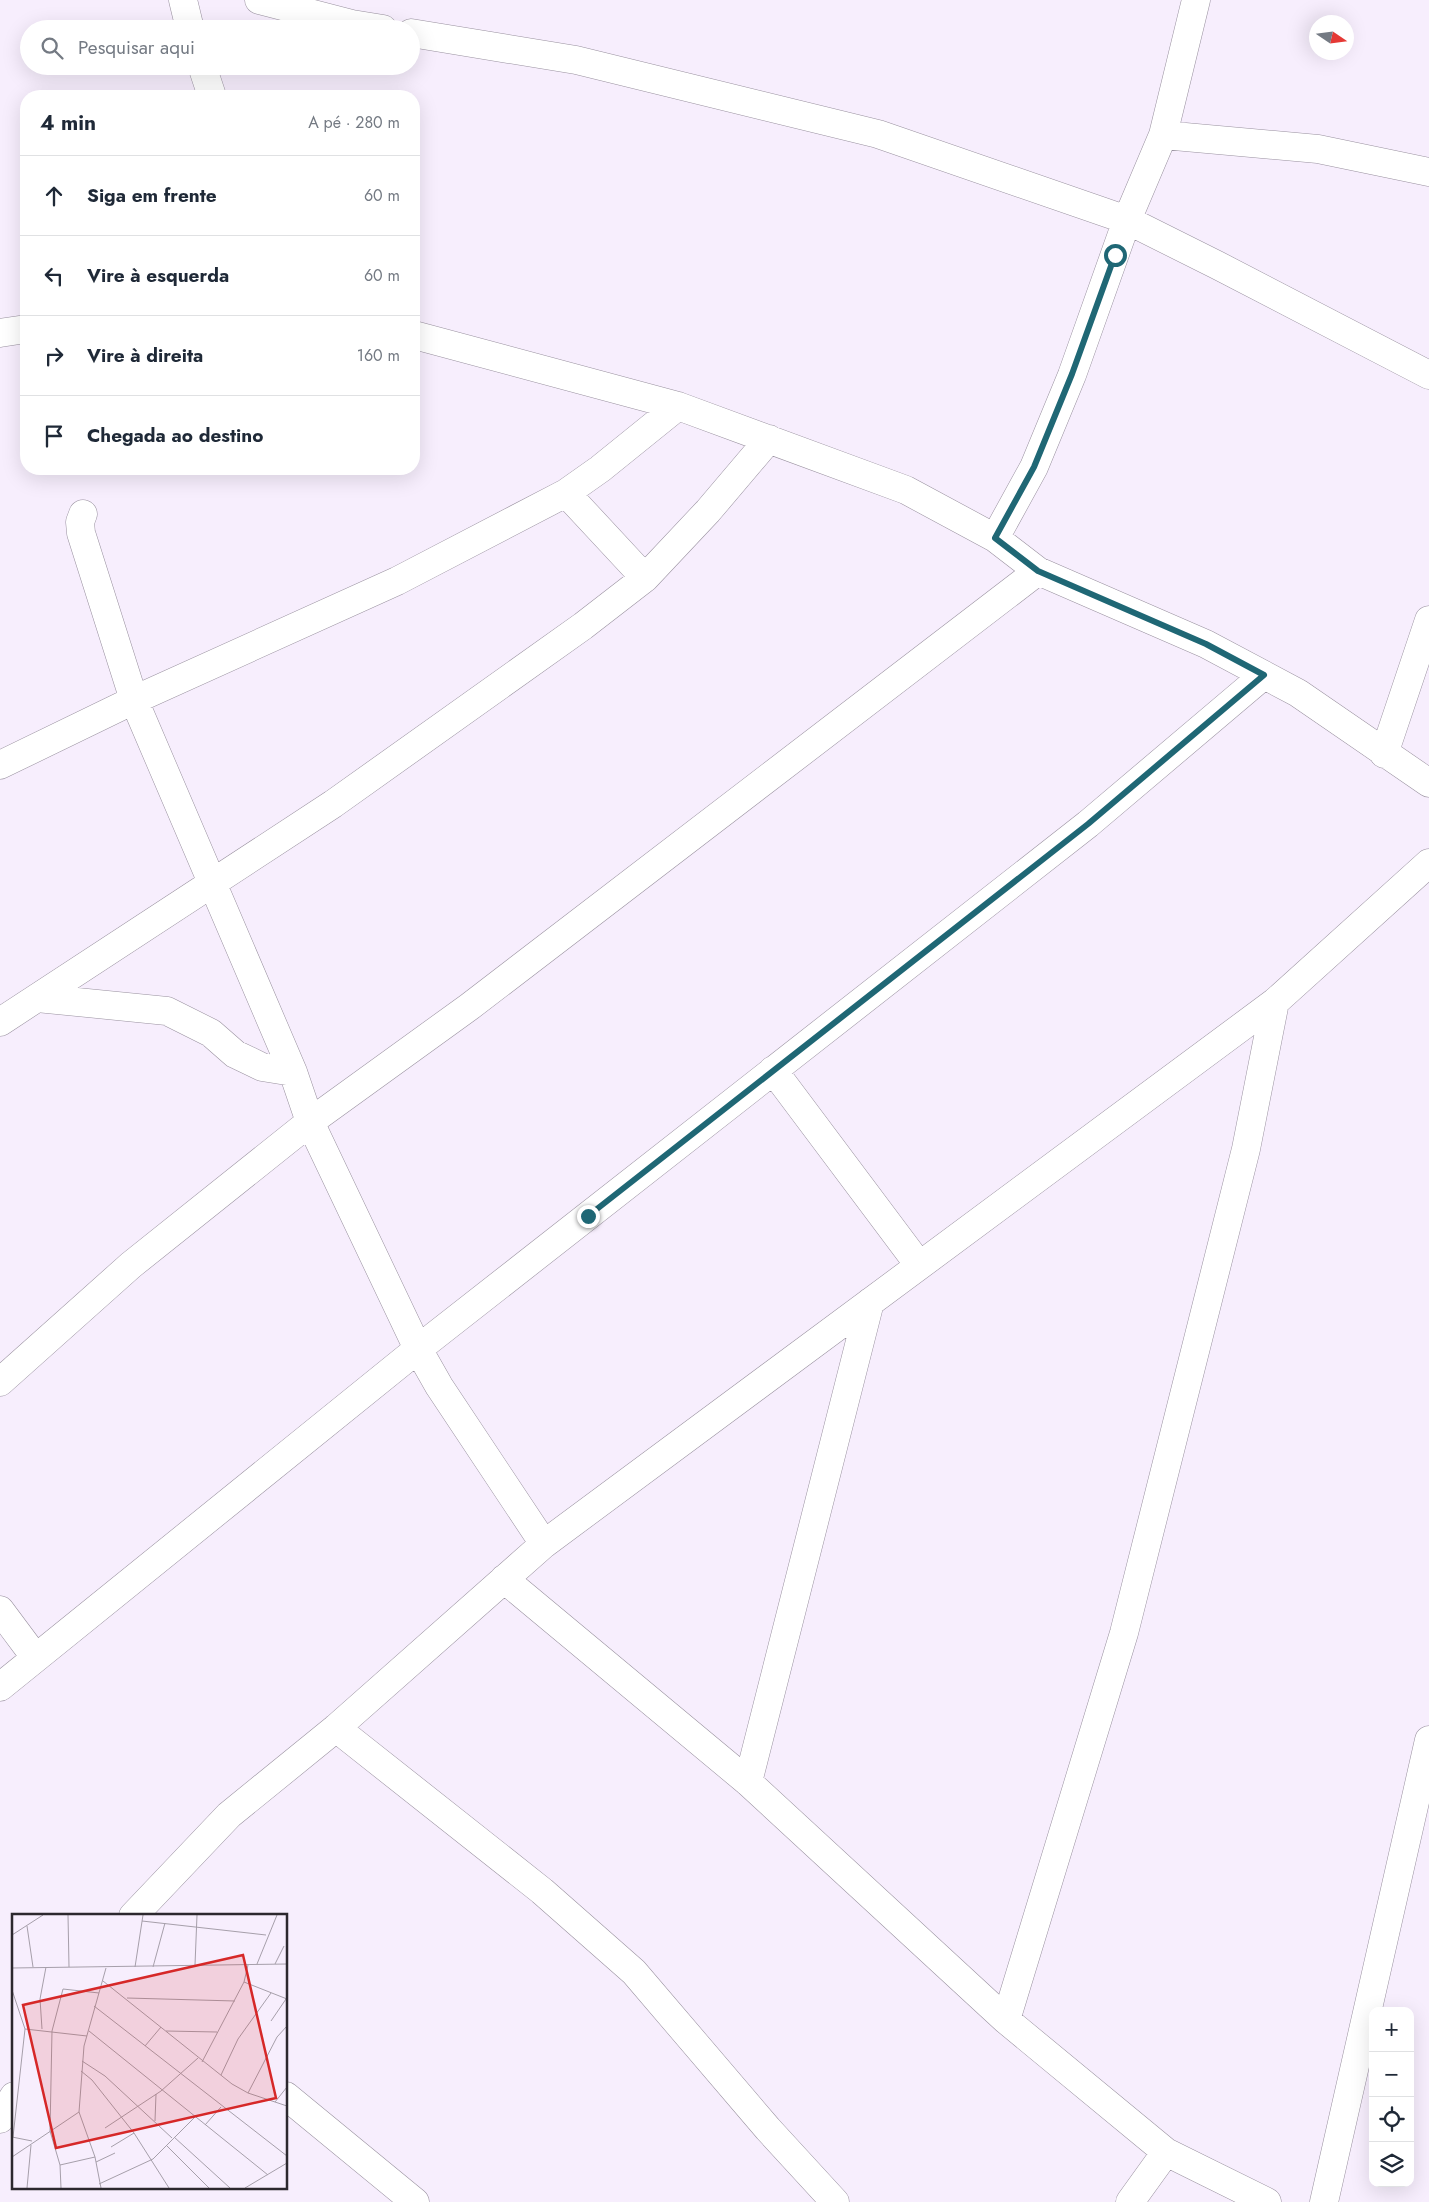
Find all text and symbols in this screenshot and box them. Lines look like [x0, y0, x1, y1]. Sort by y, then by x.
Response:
north arrow [1309, 15, 1354, 60]
search box [20, 20, 420, 75]
icon: search [38, 34, 66, 62]
text: Pesquisar aqui [78, 34, 195, 61]
text: 4 min [40, 108, 96, 138]
text: A pé · 280 m [308, 111, 400, 134]
icon: ahead [40, 182, 68, 210]
text: Siga em frente [87, 182, 217, 209]
text: 60 m [364, 184, 400, 207]
route start [1104, 244, 1127, 267]
icon: left [40, 262, 68, 290]
text: Vire à esquerda [87, 262, 229, 289]
text: 60 m [364, 264, 400, 287]
icon: right [40, 342, 68, 370]
text: Vire à direita [87, 342, 203, 369]
text: 160 m [357, 344, 400, 367]
icon: arrive [40, 422, 68, 450]
text: Chegada ao destino [87, 422, 263, 449]
route end [577, 1205, 600, 1228]
inset map [12, 1914, 288, 2190]
map controls [1369, 2007, 1414, 2187]
button: + [1369, 2007, 1414, 2052]
button: − [1369, 2052, 1414, 2097]
button: locate [1369, 2097, 1414, 2142]
button: layers [1369, 2142, 1414, 2187]

